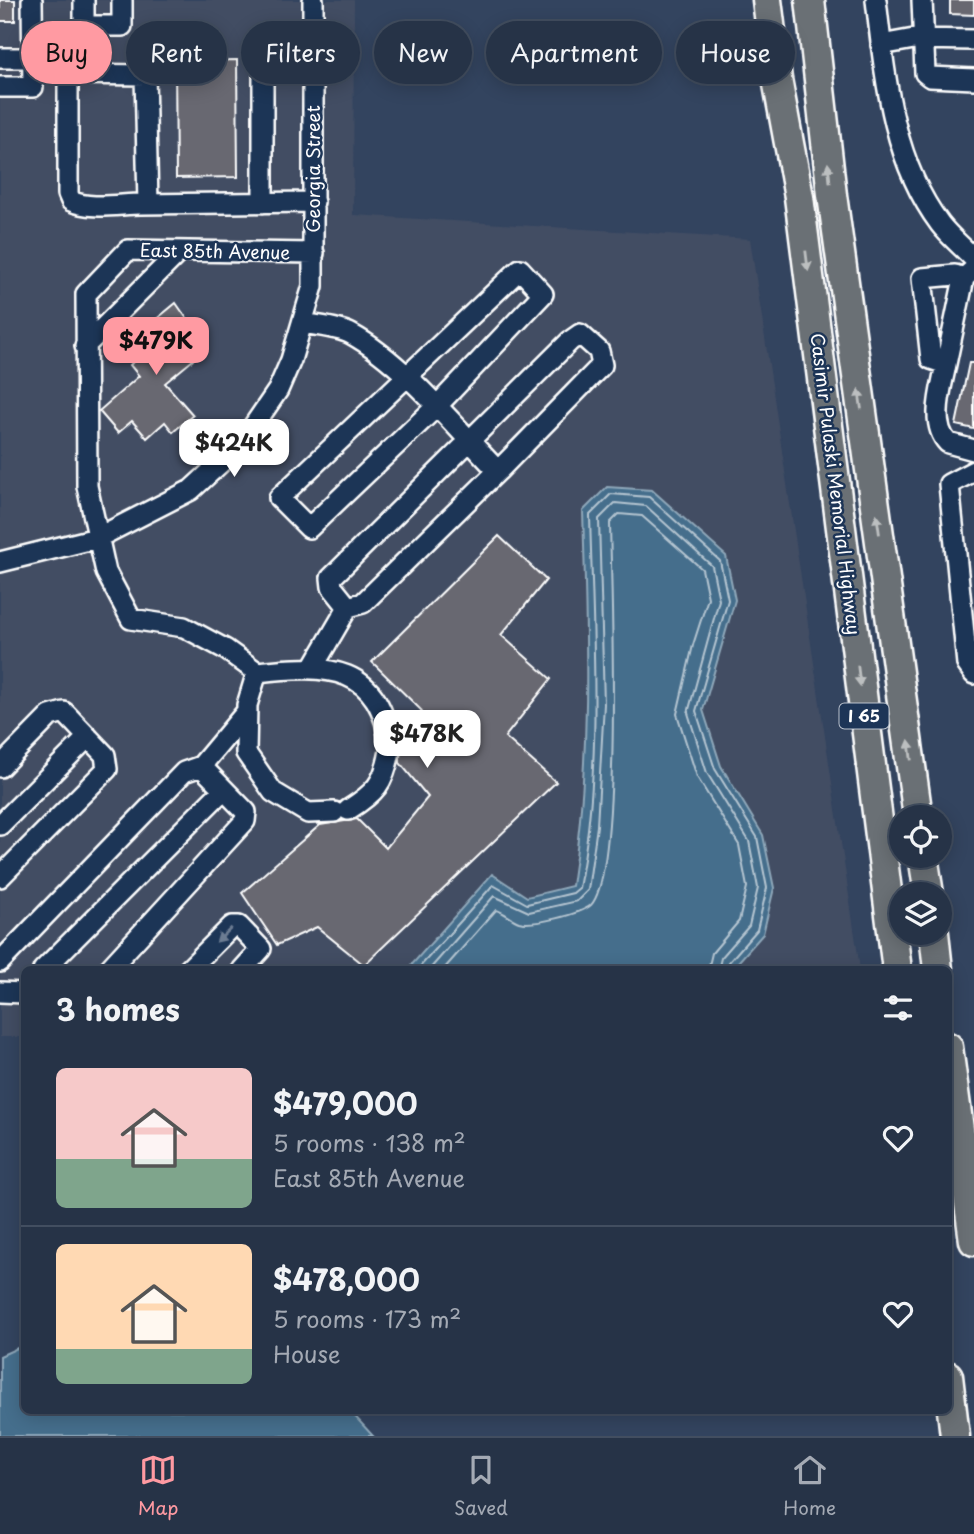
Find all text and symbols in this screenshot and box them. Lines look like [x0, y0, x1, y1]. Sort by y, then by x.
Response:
chip: Buy [21, 21, 112, 84]
chip: Rent [126, 21, 227, 84]
chip: Filters [241, 21, 360, 84]
chip: New [374, 21, 472, 84]
chip: Apartment [486, 21, 662, 84]
chip: House [676, 21, 795, 84]
street label: Georgia Street [299, 105, 326, 233]
one-way arrow [824, 162, 835, 184]
street label: East 85th Avenue [140, 236, 291, 265]
one-way arrow [801, 250, 812, 272]
pin: $479K [107, 318, 205, 377]
text: $479K [119, 322, 193, 357]
street label: Casimir Pulaski Memorial Highway [805, 331, 868, 636]
one-way arrow [855, 388, 866, 410]
pin: $424K [185, 420, 283, 479]
text: $424K [195, 424, 273, 459]
one-way arrow [872, 513, 883, 535]
one-way arrow [854, 665, 865, 687]
road number: I 65 [840, 704, 888, 729]
pin: $478K [378, 710, 476, 770]
text: $478K [390, 715, 464, 750]
one-way arrow [904, 738, 915, 760]
map controls [889, 805, 952, 945]
button: locate [889, 805, 952, 868]
button: layers [889, 882, 952, 945]
one-way arrow [216, 926, 233, 942]
text: 3 homes [56, 986, 180, 1031]
icon: filters [879, 989, 917, 1027]
text: $479,000 [273, 1080, 418, 1125]
icon: home [112, 1096, 196, 1180]
icon: heart [879, 1119, 917, 1157]
text: 5 rooms · 138 m² [273, 1125, 466, 1160]
text: East 85th Avenue [273, 1160, 465, 1195]
text: $478,000 [273, 1256, 420, 1301]
icon: home [112, 1272, 196, 1356]
icon: heart [879, 1295, 917, 1333]
text: 5 rooms · 173 m² [273, 1301, 461, 1336]
text: House [273, 1336, 340, 1371]
tab: Map [138, 1451, 178, 1521]
tab: Saved [454, 1451, 508, 1521]
tab: Home [783, 1451, 836, 1521]

